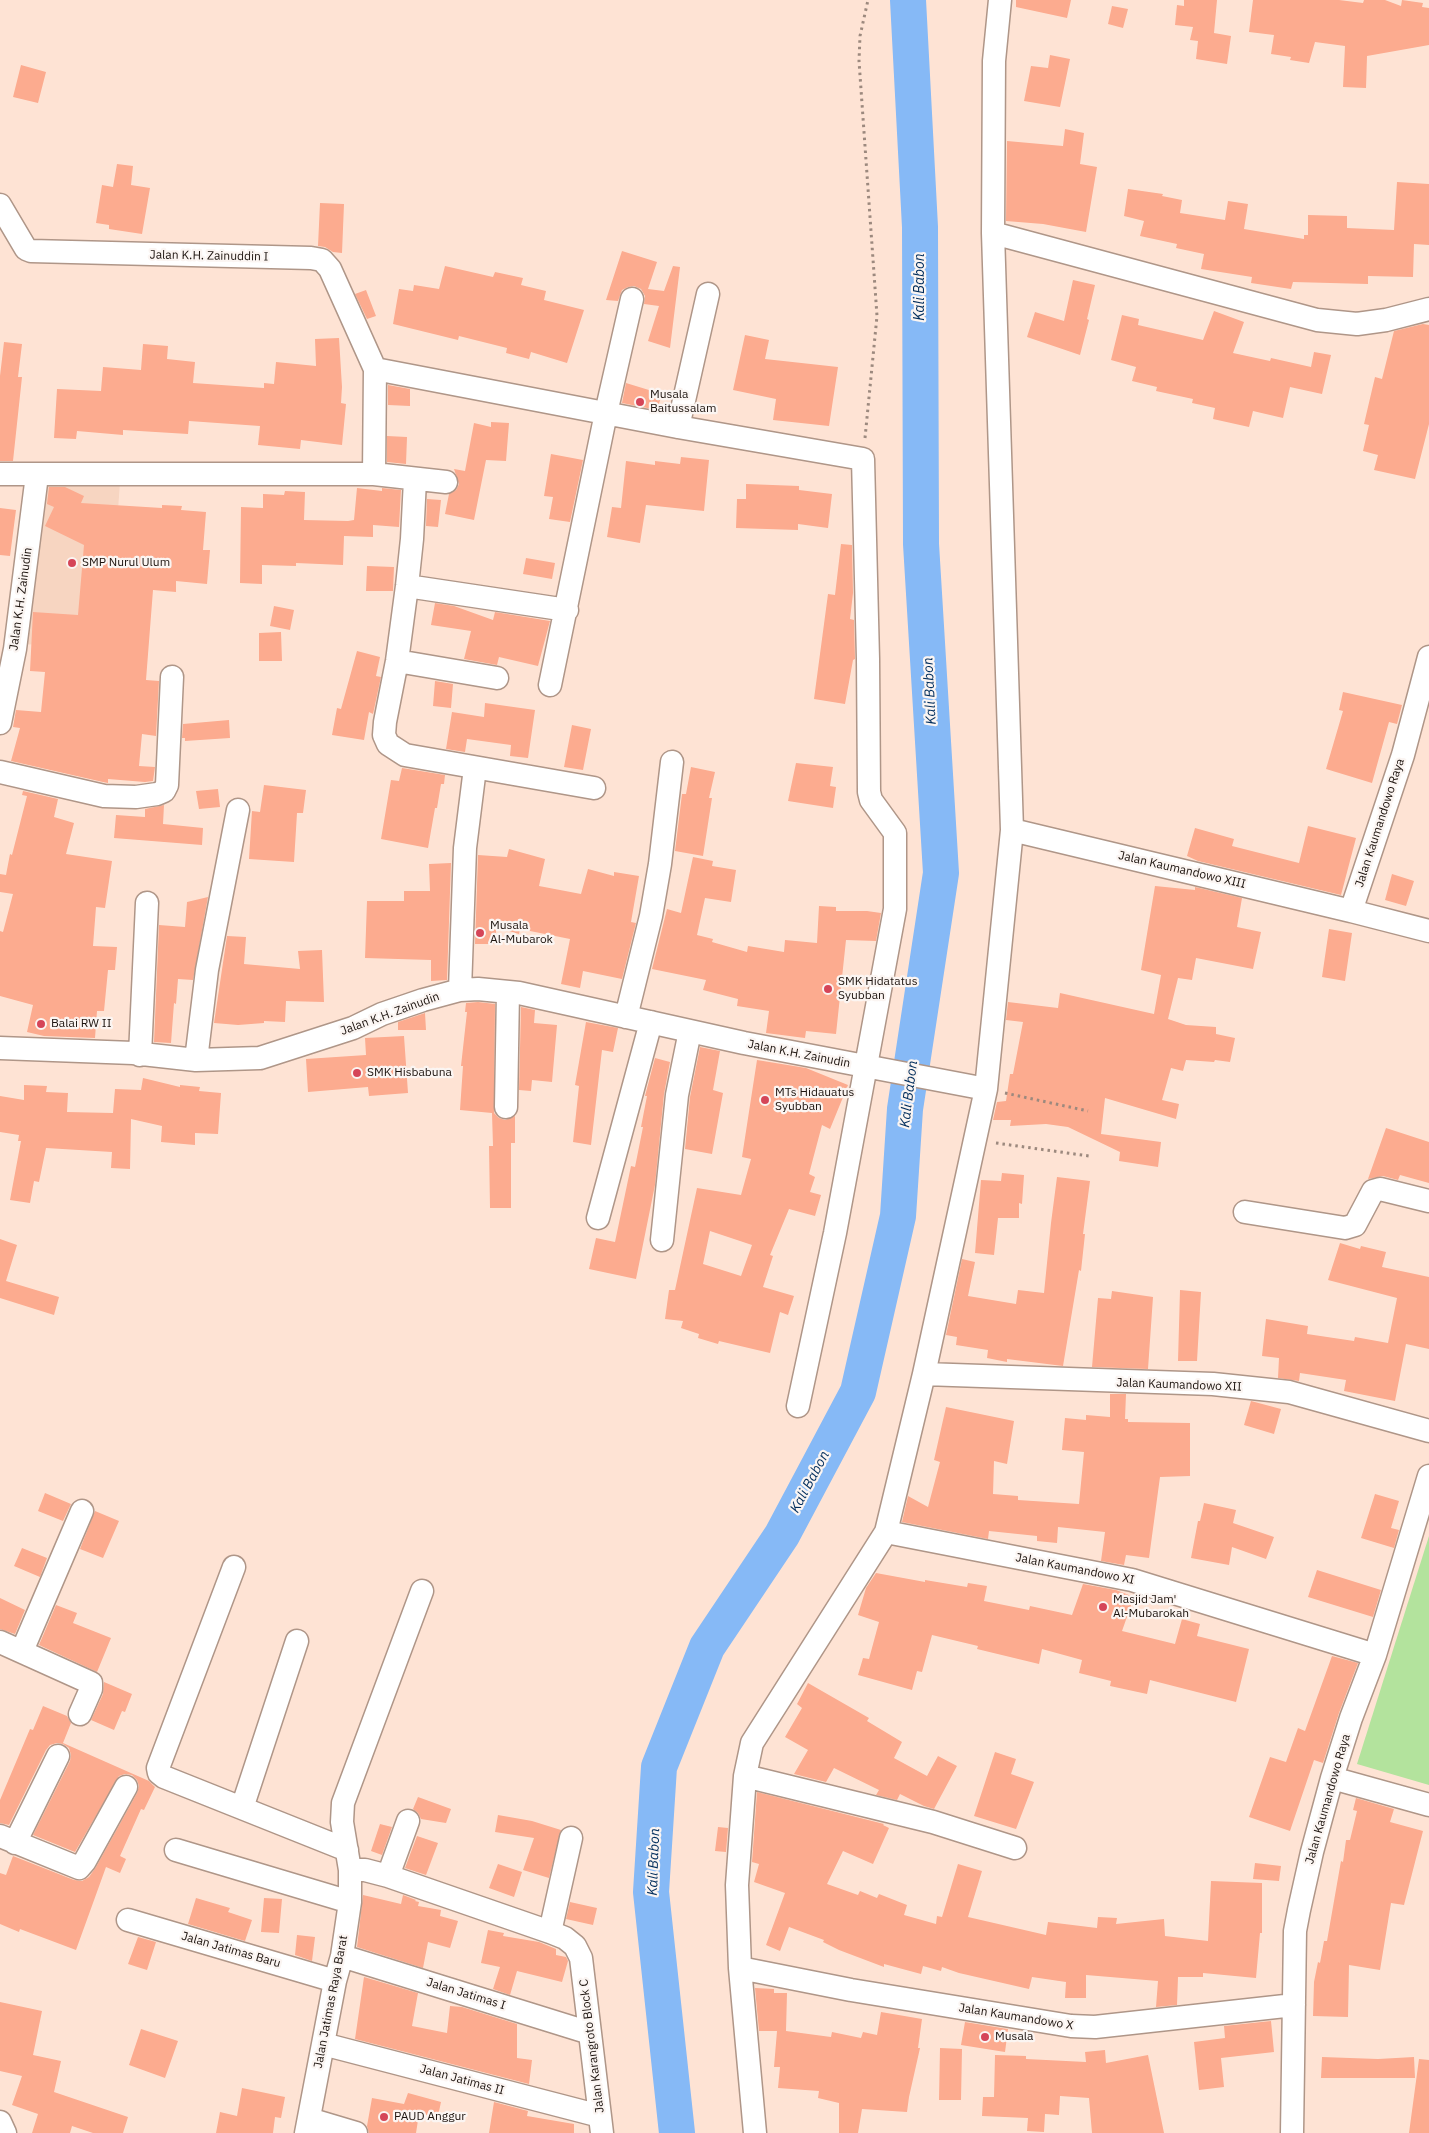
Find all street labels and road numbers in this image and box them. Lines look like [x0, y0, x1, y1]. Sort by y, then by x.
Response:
street label: Jalan K.H. Zainuddin I [149, 248, 269, 264]
street label: Jalan K.H. Zainudin [7, 546, 35, 652]
street label: Jalan Kaumandowo Raya [1352, 757, 1408, 889]
street label: Jalan Kaumandowo XIII [1117, 848, 1247, 892]
street label: Jalan K.H. Zainudin [339, 989, 441, 1039]
street label: Jalan K.H. Zainudin [746, 1037, 852, 1071]
street label: Jalan Kaumandowo XII [1116, 1376, 1242, 1394]
street label: Jalan Kaumandowo XI [1014, 1550, 1136, 1588]
street label: Jalan Kaumandowo Raya [1303, 1732, 1353, 1866]
street label: Jalan Jatimas Baru [180, 1929, 282, 1971]
street label: Jalan Jatimas Raya Barat [311, 1934, 351, 2070]
street label: Jalan Jatimas I [425, 1975, 507, 2013]
street label: Jalan Karangroto Block C [577, 1978, 607, 2114]
street label: Jalan Kaumandowo X [958, 2001, 1074, 2033]
street label: Jalan Jatimas II [418, 2062, 506, 2098]

